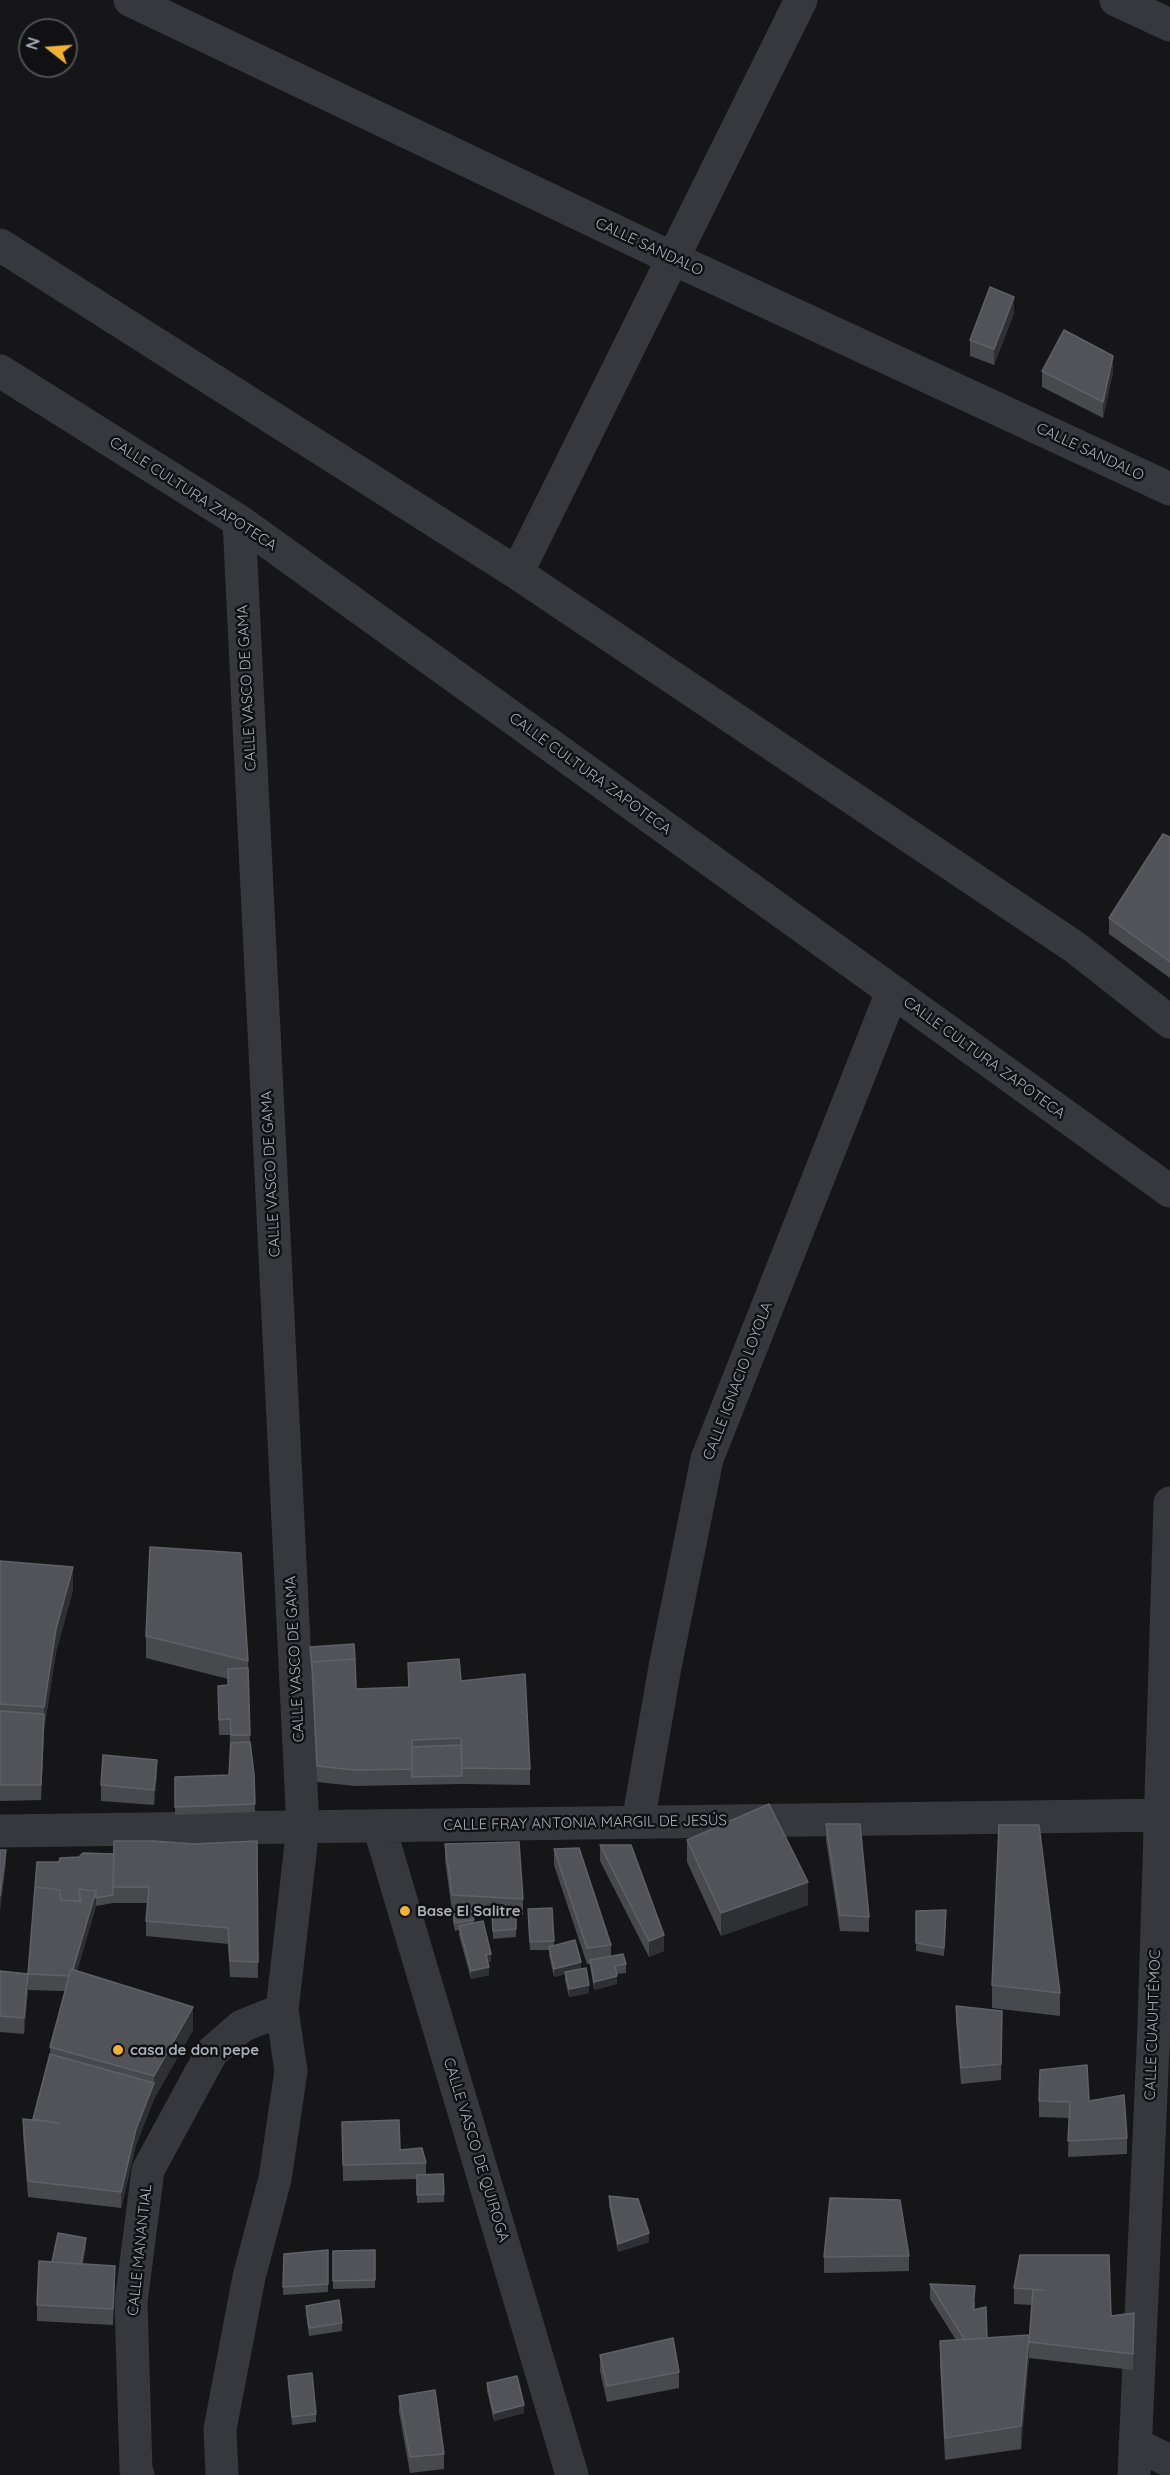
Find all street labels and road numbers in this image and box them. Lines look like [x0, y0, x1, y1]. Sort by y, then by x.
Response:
street label: CALLE SANDALO [592, 214, 706, 280]
street label: CALLE SANDALO [1033, 419, 1147, 485]
street label: CALLE CULTURA ZAPOTECA [106, 433, 280, 555]
street label: CALLE VASCO DE GAMA [234, 604, 260, 772]
street label: CALLE CULTURA ZAPOTECA [505, 709, 675, 839]
street label: CALLE CULTURA ZAPOTECA [899, 993, 1069, 1123]
street label: CALLE VASCO DE GAMA [258, 1090, 284, 1258]
street label: CALLE IGNACIO LOYOLA [699, 1299, 777, 1463]
street label: CALLE VASCO DE GAMA [282, 1575, 308, 1743]
street label: CALLE FRAY ANTONIA MARGIL DE JESÚS [443, 1812, 727, 1834]
street label: CALLE CUAUHTÉMOC [1141, 1949, 1165, 2101]
street label: CALLE VASCO DE QUIROGA [439, 2056, 513, 2244]
street label: CALLE MANANTIAL [124, 2183, 156, 2317]

